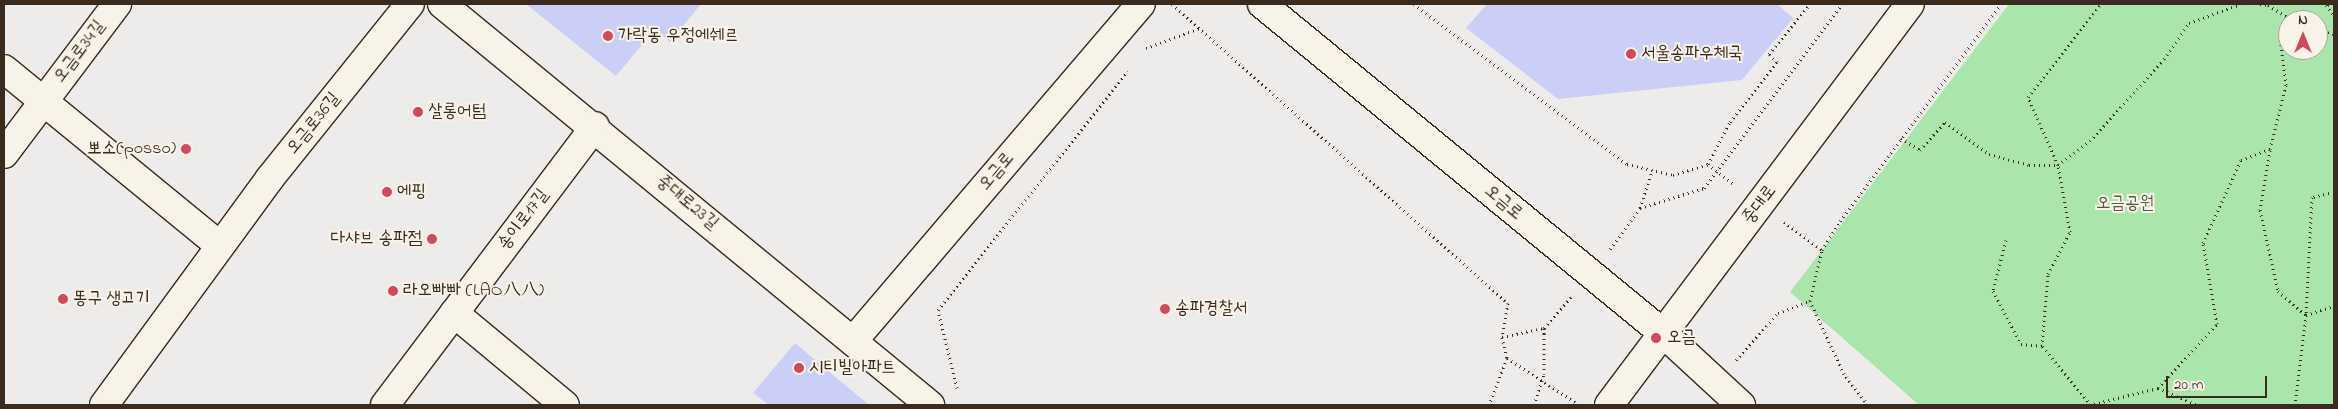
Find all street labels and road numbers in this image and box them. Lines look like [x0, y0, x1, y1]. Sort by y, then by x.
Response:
street label: 오금로34길 [49, 16, 111, 88]
street label: 오금로36길 [283, 89, 345, 159]
street label: 오금로 [975, 148, 1019, 196]
street label: 중대로23길 [652, 171, 722, 235]
street label: 오금로 [1479, 181, 1527, 225]
street label: 중대로 [1738, 181, 1782, 229]
street label: 송이로17길 [494, 185, 554, 255]

